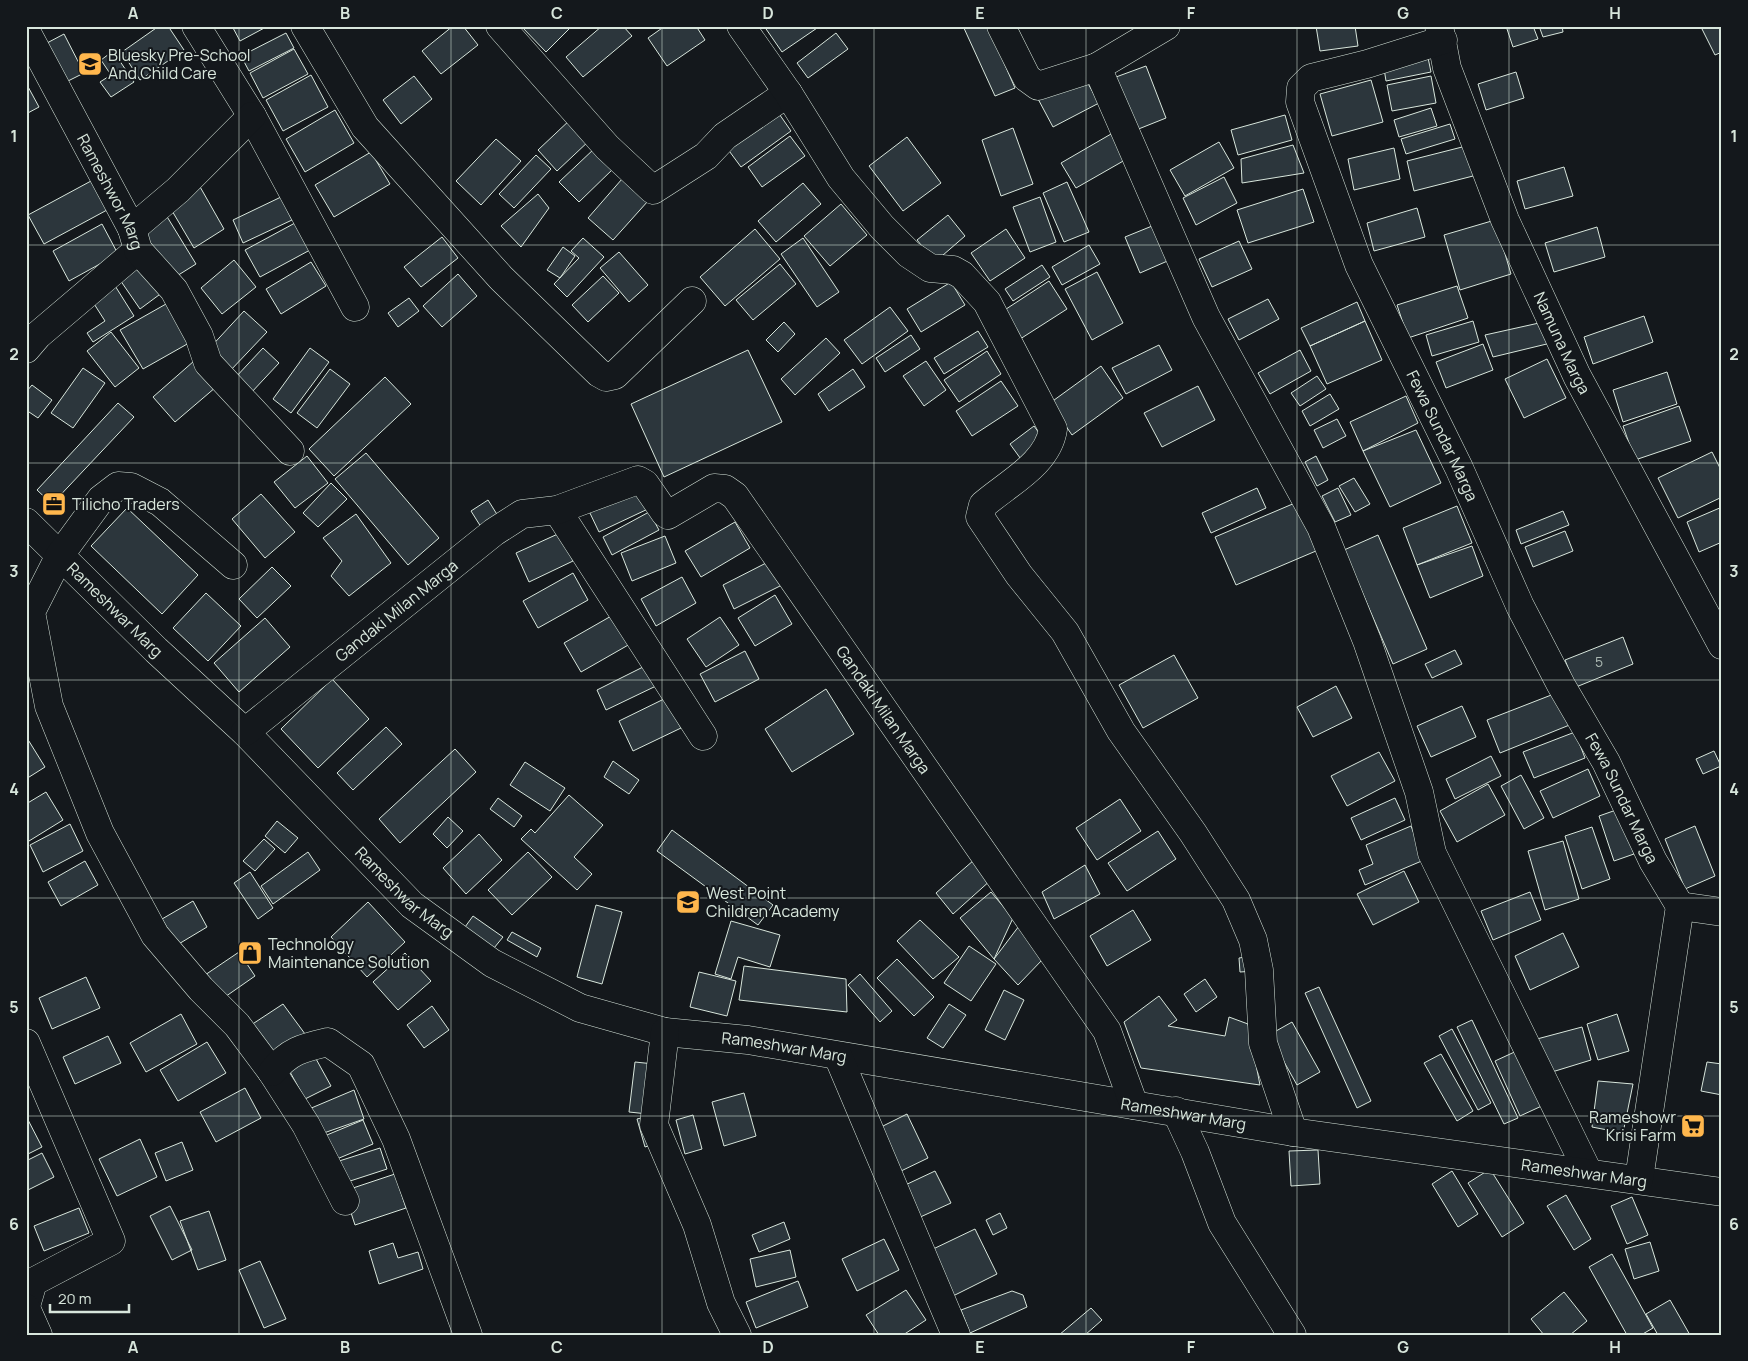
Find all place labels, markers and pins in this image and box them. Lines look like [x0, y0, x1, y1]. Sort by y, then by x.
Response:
place label: Bluesky Pre-School And Child Care [108, 44, 251, 84]
school or university icon: Bluesky Pre-School And Child Care [77, 51, 103, 77]
office icon: Tilicho Traders [41, 491, 67, 517]
place label: Tilicho Traders [72, 493, 180, 515]
place label: West Point Children Academy [706, 882, 840, 922]
school or university icon: West Point Children Academy [675, 889, 701, 915]
place label: Technology Maintenance Solution [268, 933, 429, 973]
shop icon: Technology Maintenance Solution [237, 940, 263, 966]
place label: Rameshowr Krisi Farm [1589, 1106, 1676, 1146]
supermarket icon: Rameshowr Krisi Farm [1680, 1113, 1706, 1139]

